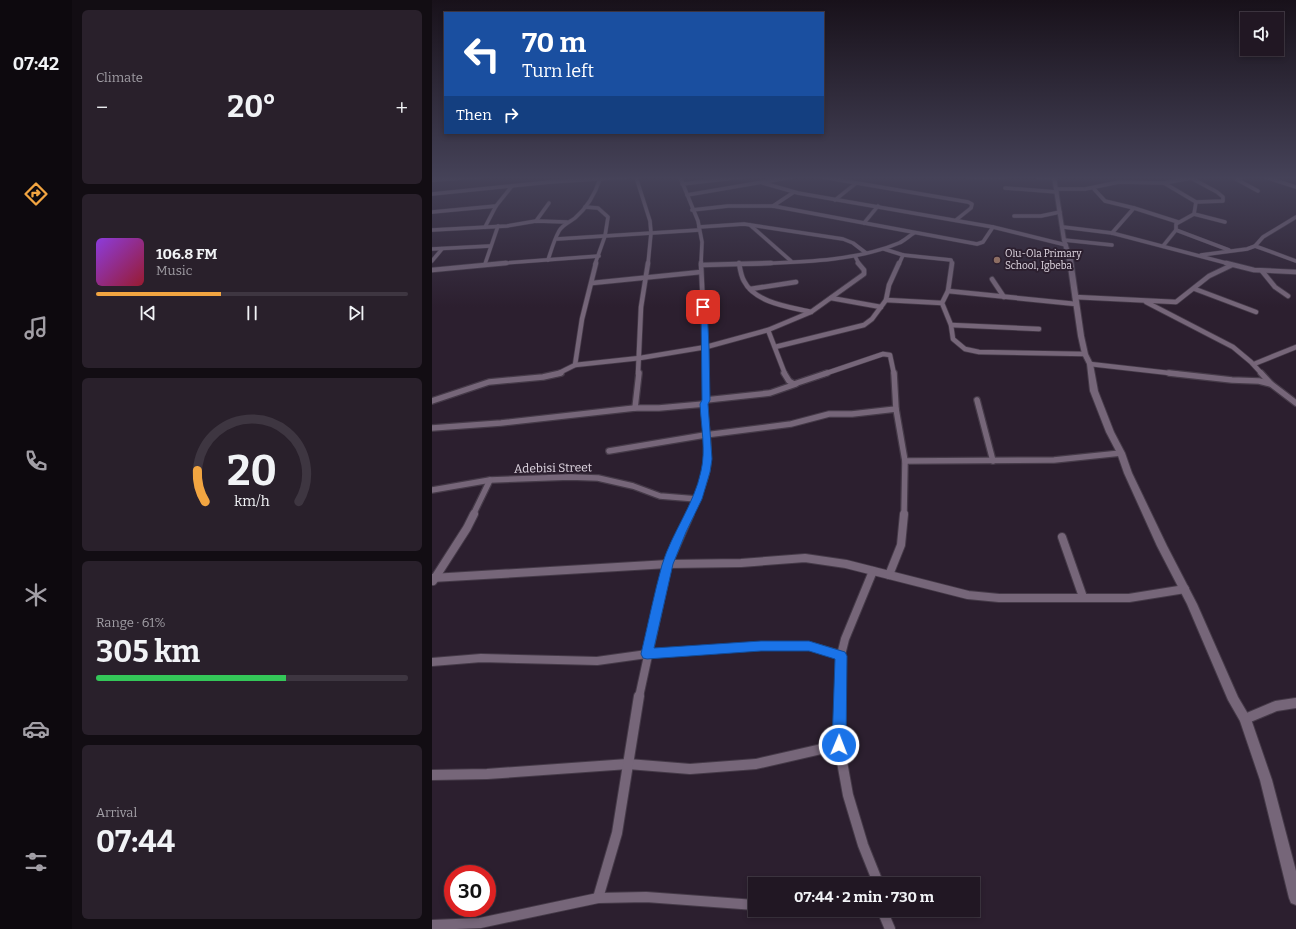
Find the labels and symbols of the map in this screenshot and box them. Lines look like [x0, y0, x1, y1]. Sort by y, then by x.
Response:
place label: Olu-Ola Primary School, Igbeba [1005, 248, 1082, 272]
marker: Olu-Ola Primary School, Igbeba [992, 255, 1002, 265]
pin [686, 290, 720, 324]
street label: Adebisi Street [514, 460, 593, 476]
position arrow [818, 724, 860, 766]
speed limit sign: 30 [444, 865, 496, 917]

